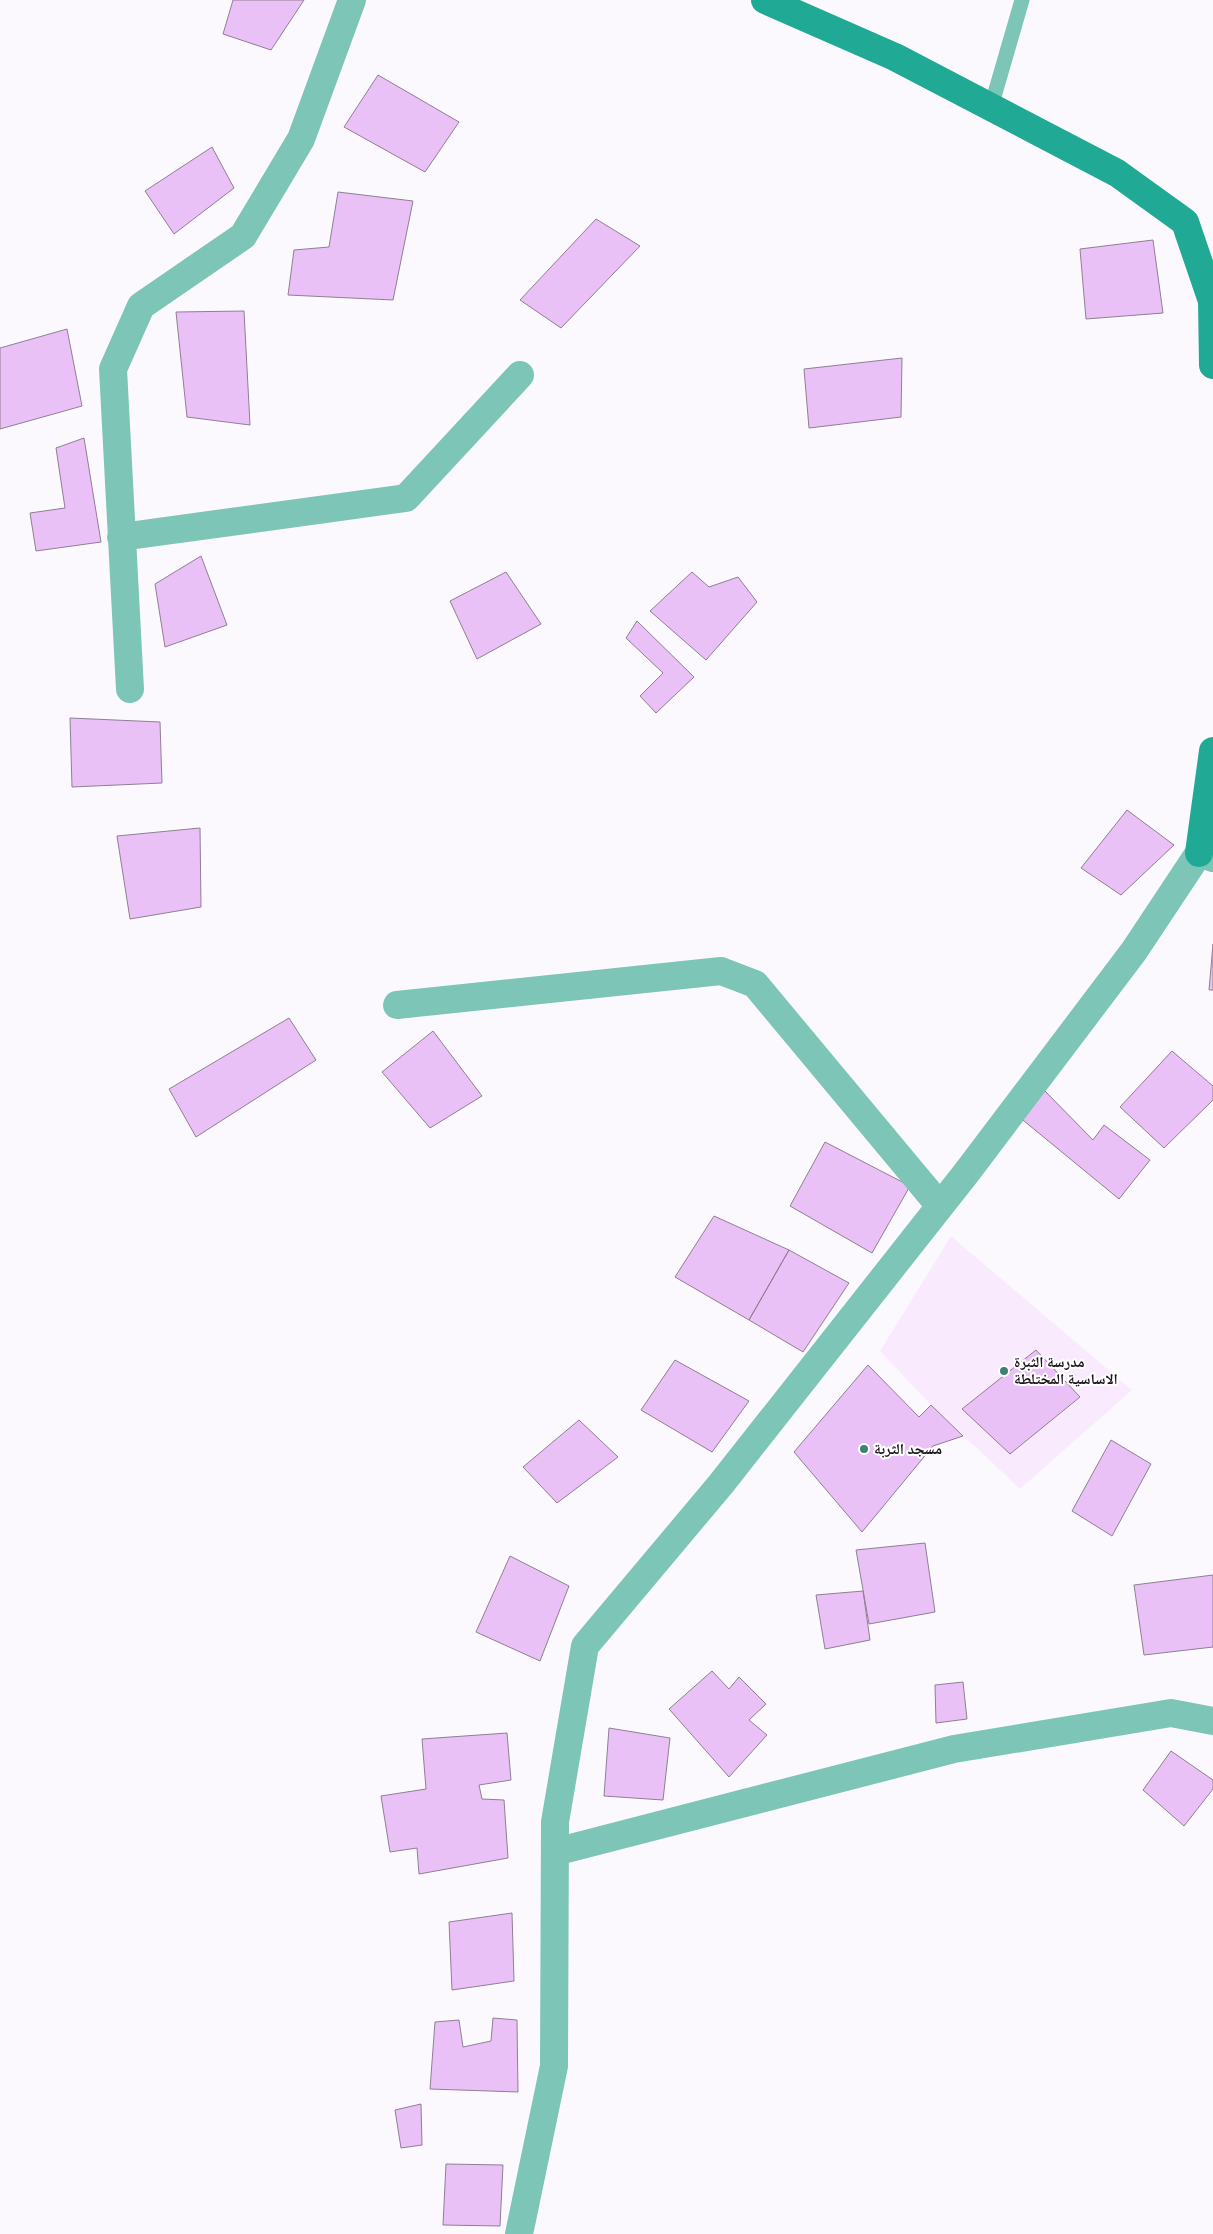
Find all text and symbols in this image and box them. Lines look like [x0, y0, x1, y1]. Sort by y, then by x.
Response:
place label: مدرسة الثبرة الاساسية المختلطة [1014, 1353, 1118, 1388]
marker: مدرسة الثبرة الاساسية المختلطة [998, 1365, 1010, 1377]
place label: مسجد الثربة [874, 1440, 942, 1458]
marker: مسجد الثربة [858, 1443, 870, 1455]

